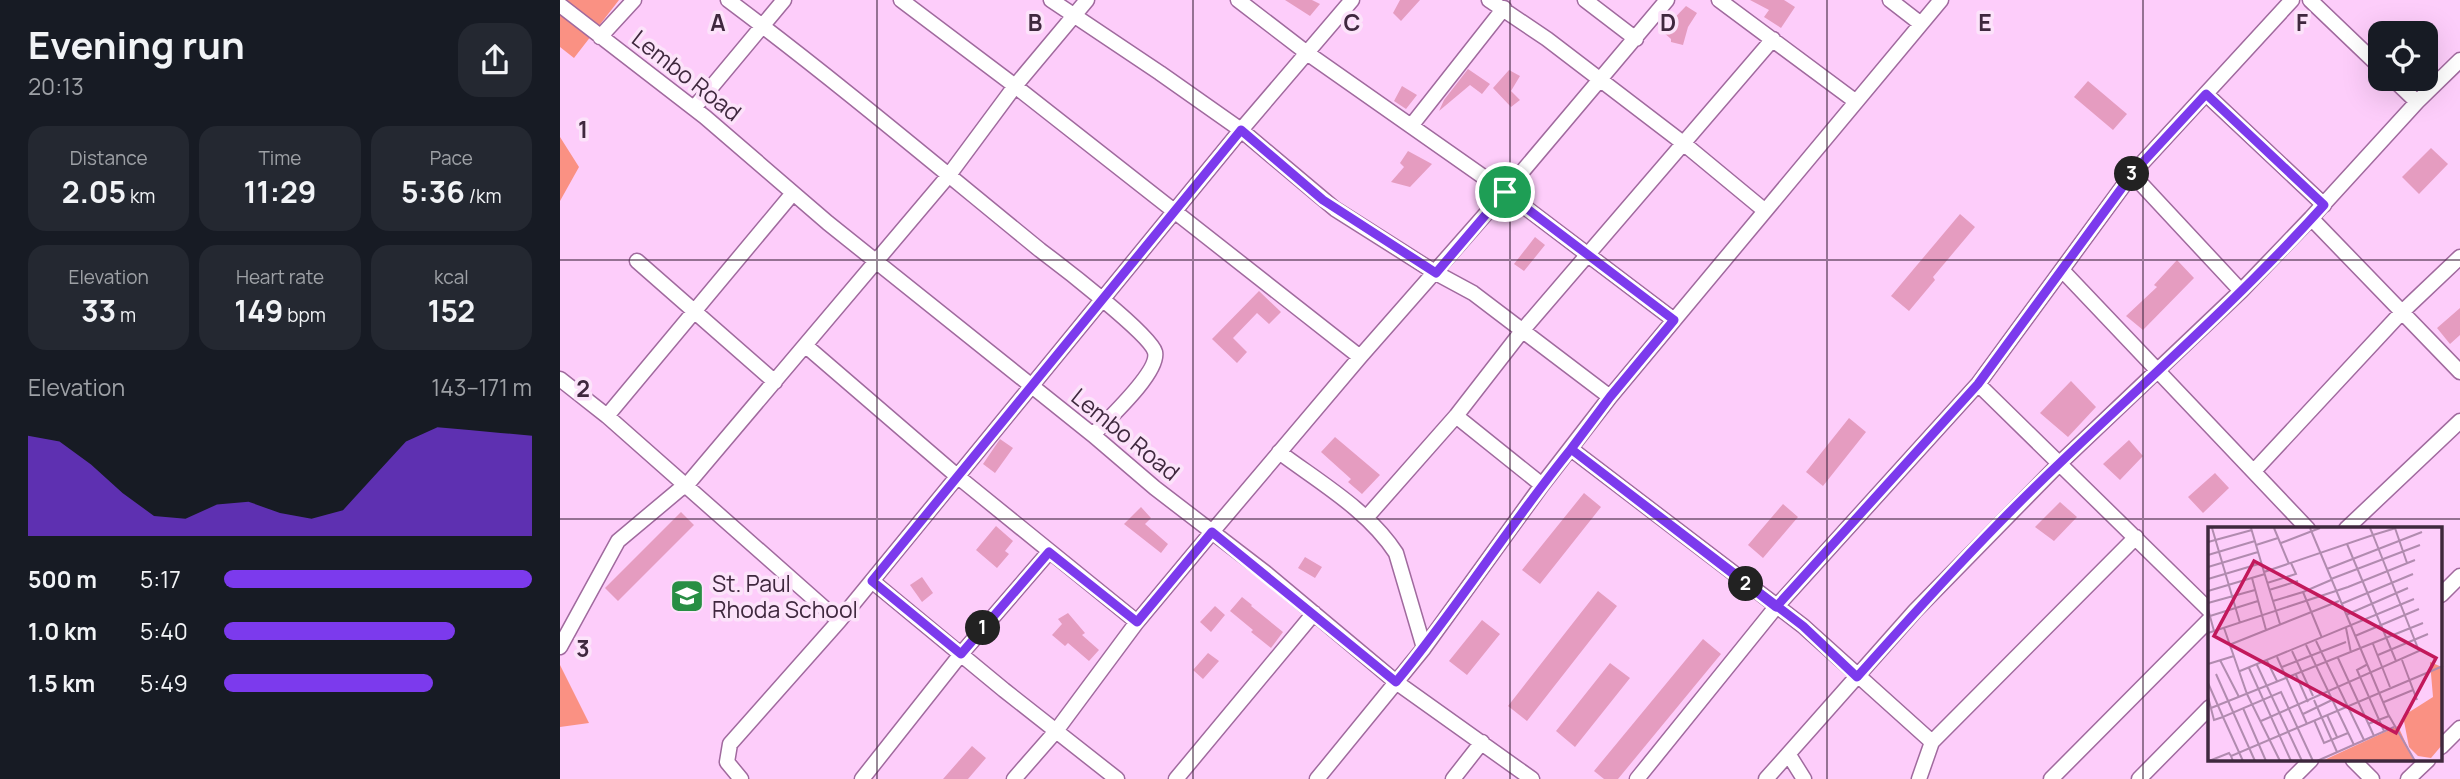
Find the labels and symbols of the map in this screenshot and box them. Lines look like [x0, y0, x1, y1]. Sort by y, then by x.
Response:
text: A [710, 6, 726, 38]
text: B [1028, 6, 1042, 38]
text: C [1344, 6, 1361, 38]
text: D [1660, 6, 1676, 38]
text: E [1978, 6, 1992, 38]
text: F [2296, 6, 2308, 38]
street label: Lembo Road [626, 22, 748, 128]
text: 1 [578, 113, 588, 145]
pin: 3 [2114, 156, 2150, 192]
pin [1475, 162, 1535, 222]
text: 2 [576, 372, 590, 404]
street label: Lembo Road [1065, 380, 1187, 488]
inset map [2208, 527, 2442, 762]
pin: 2 [1728, 566, 1764, 602]
place label: St. Paul Rhoda School [712, 567, 858, 625]
school or university icon: St. Paul Rhoda School [668, 577, 706, 615]
pin: 1 [966, 610, 1000, 646]
text: 3 [576, 632, 590, 664]

